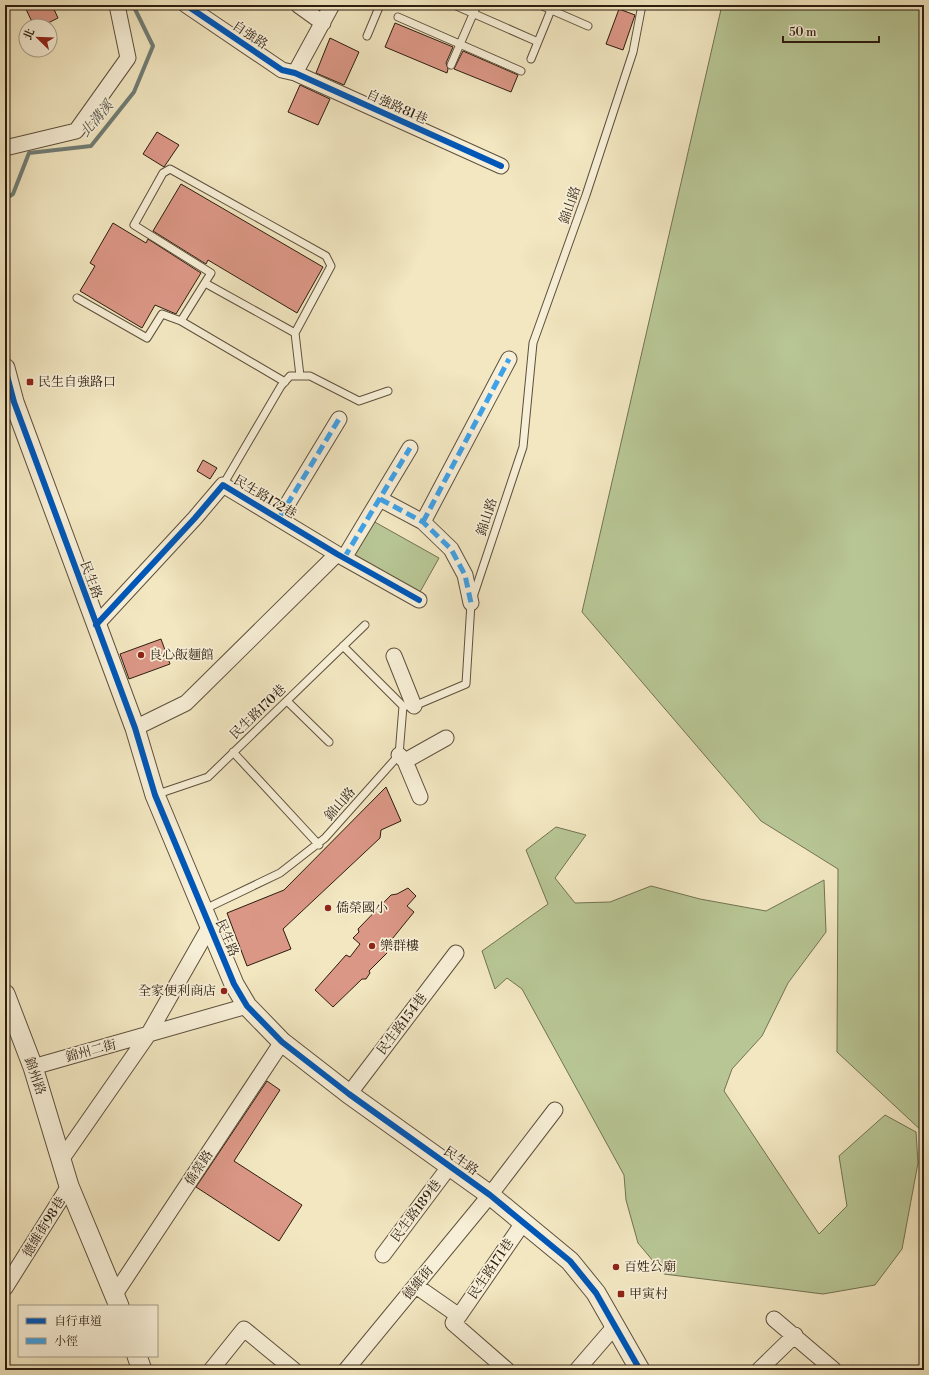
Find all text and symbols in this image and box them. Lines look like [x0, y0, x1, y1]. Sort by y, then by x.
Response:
street label: 自強路 [229, 17, 271, 53]
north arrow [18, 18, 58, 58]
scale bar [783, 18, 879, 44]
text: 50 m [789, 25, 817, 40]
text: 北 [21, 27, 38, 42]
street label: 自強路81巷 [364, 86, 430, 128]
water label: 北溝溪 [76, 96, 119, 141]
street label: 錦山路 [556, 184, 584, 226]
place label: 民生自強路口 [38, 374, 116, 390]
marker: 民生自強路口 [25, 377, 35, 387]
street label: 民生路172巷 [231, 472, 299, 522]
street label: 錦山路 [473, 496, 501, 538]
street label: 民生路 [77, 559, 105, 601]
place label: 良心飯麵館 [149, 647, 214, 663]
marker: 良心飯麵館 [136, 650, 146, 660]
street label: 民生路170巷 [227, 681, 289, 743]
street label: 錦山路 [321, 784, 359, 824]
place label: 僑榮國小 [336, 900, 388, 916]
marker: 僑榮國小 [323, 903, 333, 913]
street label: 民生路 [212, 917, 242, 959]
place label: 樂群樓 [380, 938, 419, 954]
marker: 樂群樓 [367, 941, 377, 951]
place label: 全家便利商店 [138, 983, 216, 999]
marker: 全家便利商店 [219, 986, 229, 996]
street label: 民生路154巷 [374, 990, 430, 1058]
street label: 錦州二街 [64, 1037, 118, 1065]
street label: 錦州路 [21, 1055, 49, 1097]
street label: 民生路 [440, 1143, 482, 1179]
street label: 僑榮路 [181, 1147, 217, 1189]
street label: 民生路189巷 [388, 1177, 444, 1245]
street label: 德維街98巷 [19, 1194, 69, 1260]
street label: 民生路171巷 [465, 1236, 517, 1302]
place label: 百姓公廟 [624, 1259, 676, 1275]
marker: 百姓公廟 [611, 1262, 621, 1272]
street label: 德維街 [399, 1263, 437, 1303]
place label: 甲寅村 [629, 1286, 668, 1302]
marker: 甲寅村 [616, 1289, 626, 1299]
legend [18, 1305, 158, 1357]
text: 自行車道 [54, 1314, 102, 1329]
text: 小徑 [54, 1334, 78, 1349]

